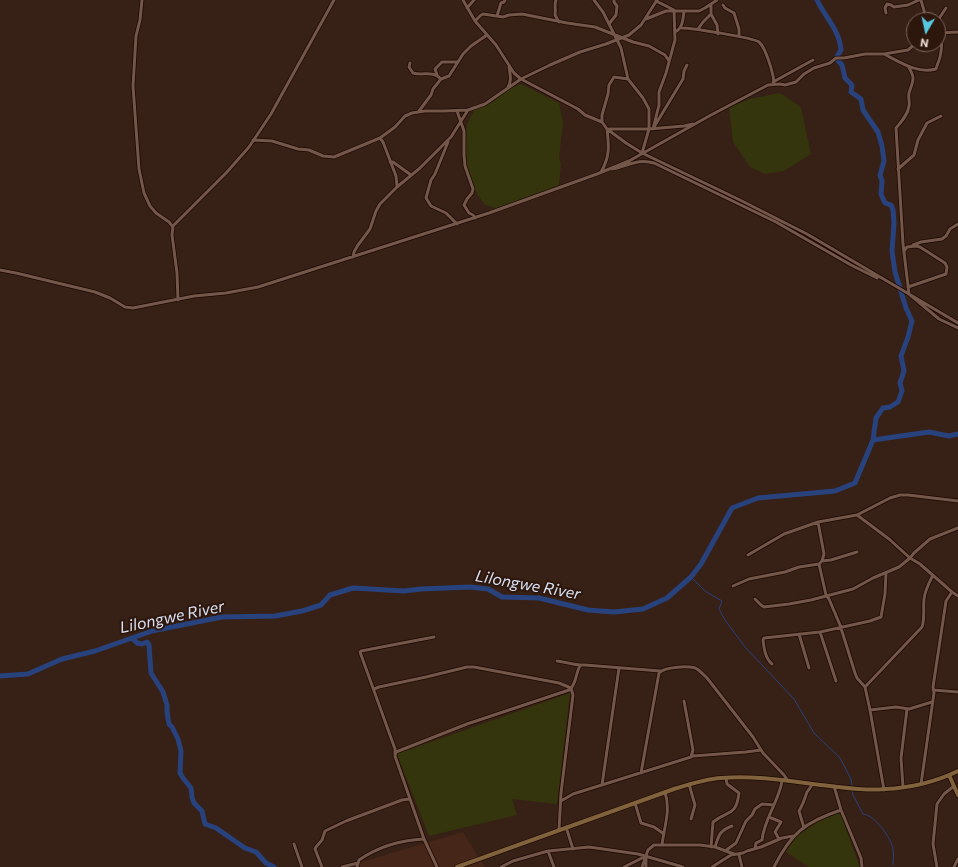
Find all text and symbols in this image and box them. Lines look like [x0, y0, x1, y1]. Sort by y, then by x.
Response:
north arrow [906, 12, 946, 52]
text: N [919, 36, 929, 50]
water label: Lilongwe River [474, 566, 582, 604]
water label: Lilongwe River [118, 597, 226, 637]

